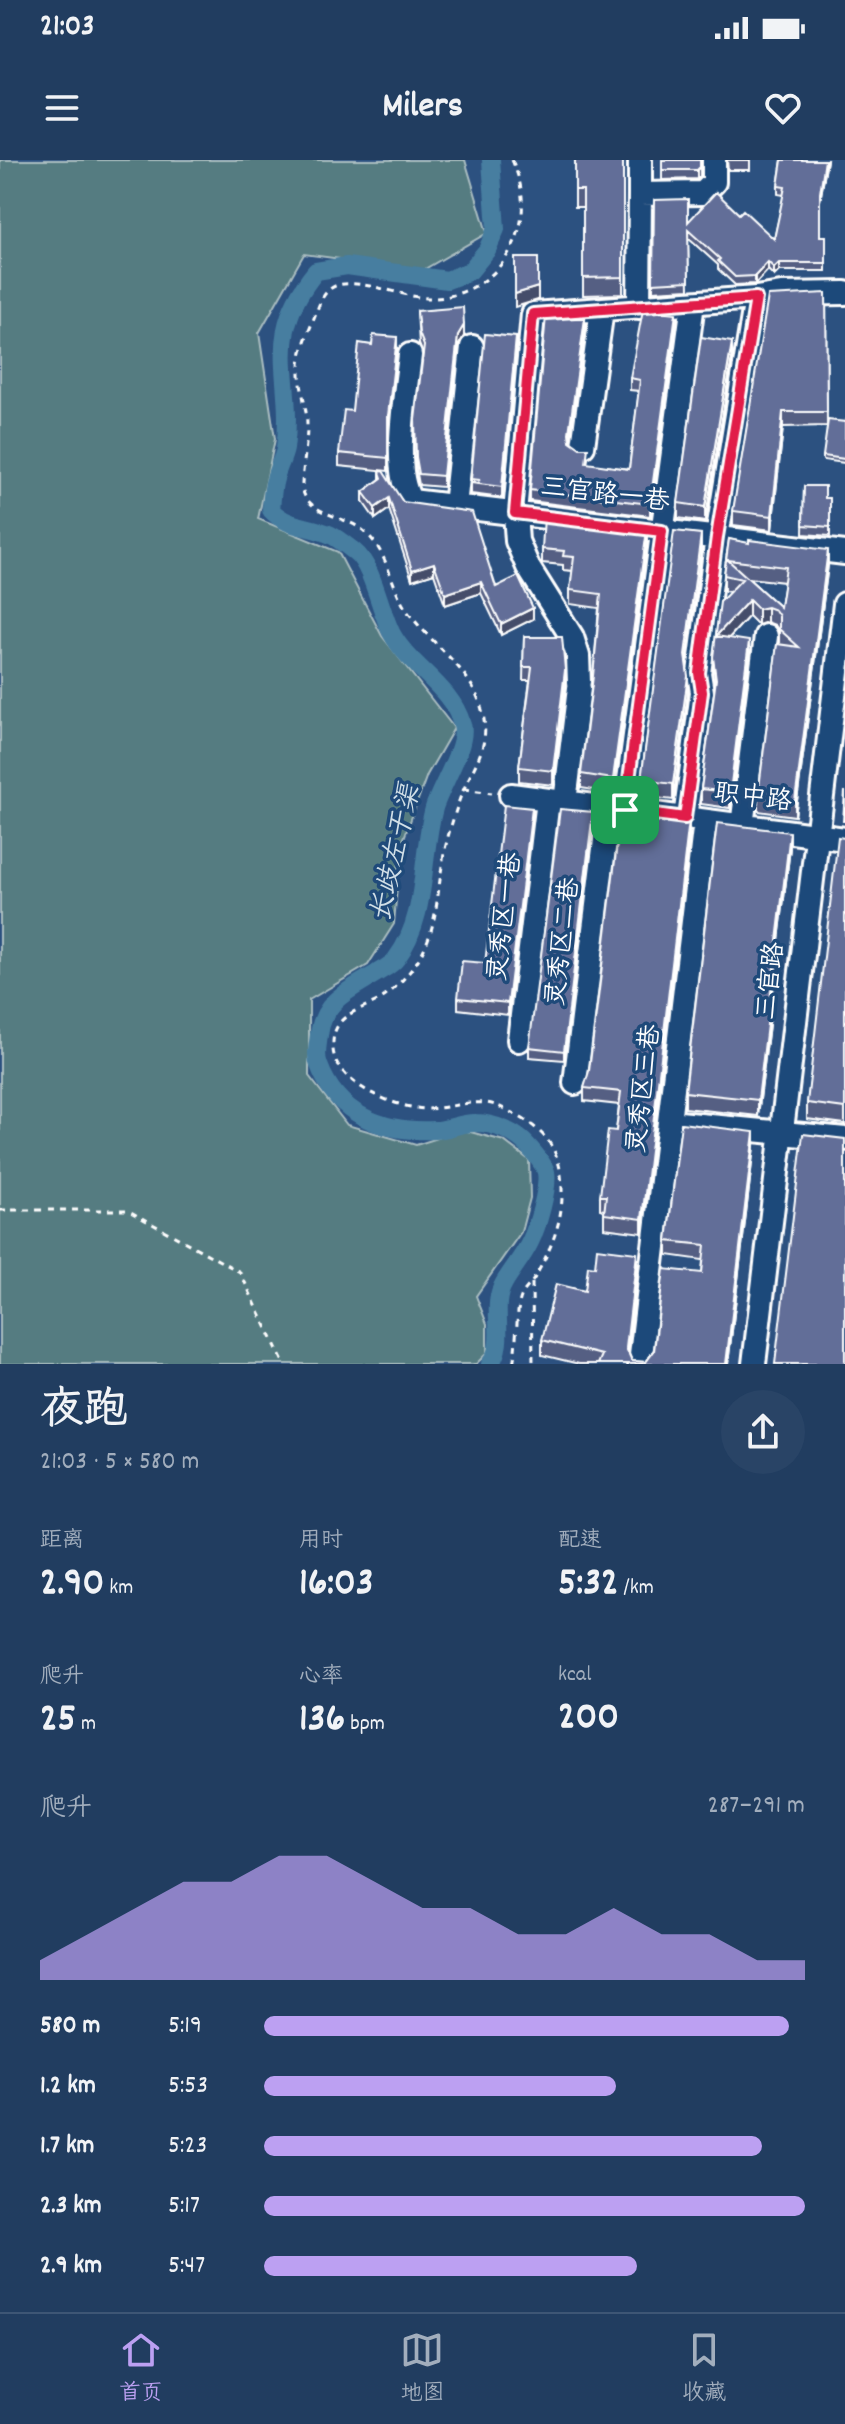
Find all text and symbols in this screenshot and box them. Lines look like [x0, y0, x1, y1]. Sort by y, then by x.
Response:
text: 21:03 [40, 7, 94, 50]
text: Milers [382, 82, 463, 134]
icon: menu [40, 86, 84, 130]
icon: heart [761, 86, 805, 130]
street label: 三官路一巷 [538, 470, 672, 522]
pin [591, 776, 659, 844]
street label: 职中路 [712, 776, 794, 822]
water label: 长歧左干渠 [363, 779, 434, 927]
icon: arrive [603, 788, 647, 832]
street label: 灵秀区一巷 [480, 850, 532, 984]
street label: 灵秀区二巷 [538, 875, 590, 1009]
street label: 三官路 [749, 940, 795, 1022]
street label: 灵秀区三巷 [619, 1022, 671, 1156]
text: 夜跑 [40, 1382, 128, 1445]
button: share [721, 1390, 805, 1474]
text: 21:03 · 5 × 580 m [40, 1444, 199, 1481]
text: 距离 [40, 1526, 84, 1557]
text: 用时 [299, 1526, 343, 1557]
text: 配速 [558, 1526, 602, 1557]
text: 2.90 [40, 1557, 104, 1614]
text: 16:03 [299, 1557, 374, 1614]
text: 5:32 [558, 1557, 618, 1614]
text: km [104, 1573, 133, 1604]
text: /km [618, 1573, 654, 1604]
text: kcal [558, 1660, 591, 1691]
text: 爬升 [40, 1662, 84, 1693]
text: 心率 [299, 1662, 343, 1693]
text: 200 [558, 1691, 619, 1748]
text: 25 [40, 1693, 76, 1750]
text: 136 [299, 1693, 345, 1750]
text: m [76, 1709, 96, 1740]
text: bpm [345, 1709, 385, 1740]
text: 287–291 m [708, 1788, 805, 1825]
text: 爬升 [40, 1791, 92, 1828]
text: 580 m [40, 2008, 100, 2045]
text: 5:19 [168, 2008, 202, 2045]
text: 1.2 km [40, 2068, 96, 2105]
text: 5:53 [168, 2068, 208, 2105]
text: 1.7 km [40, 2128, 94, 2165]
text: 5:23 [168, 2128, 207, 2165]
text: 2.3 km [40, 2188, 102, 2225]
text: 5:17 [168, 2188, 200, 2225]
text: 2.9 km [40, 2248, 102, 2285]
text: 5:47 [168, 2248, 205, 2285]
tab: 首页 [119, 2328, 163, 2410]
tab: 地图 [400, 2328, 444, 2410]
tab: 收藏 [682, 2328, 726, 2410]

